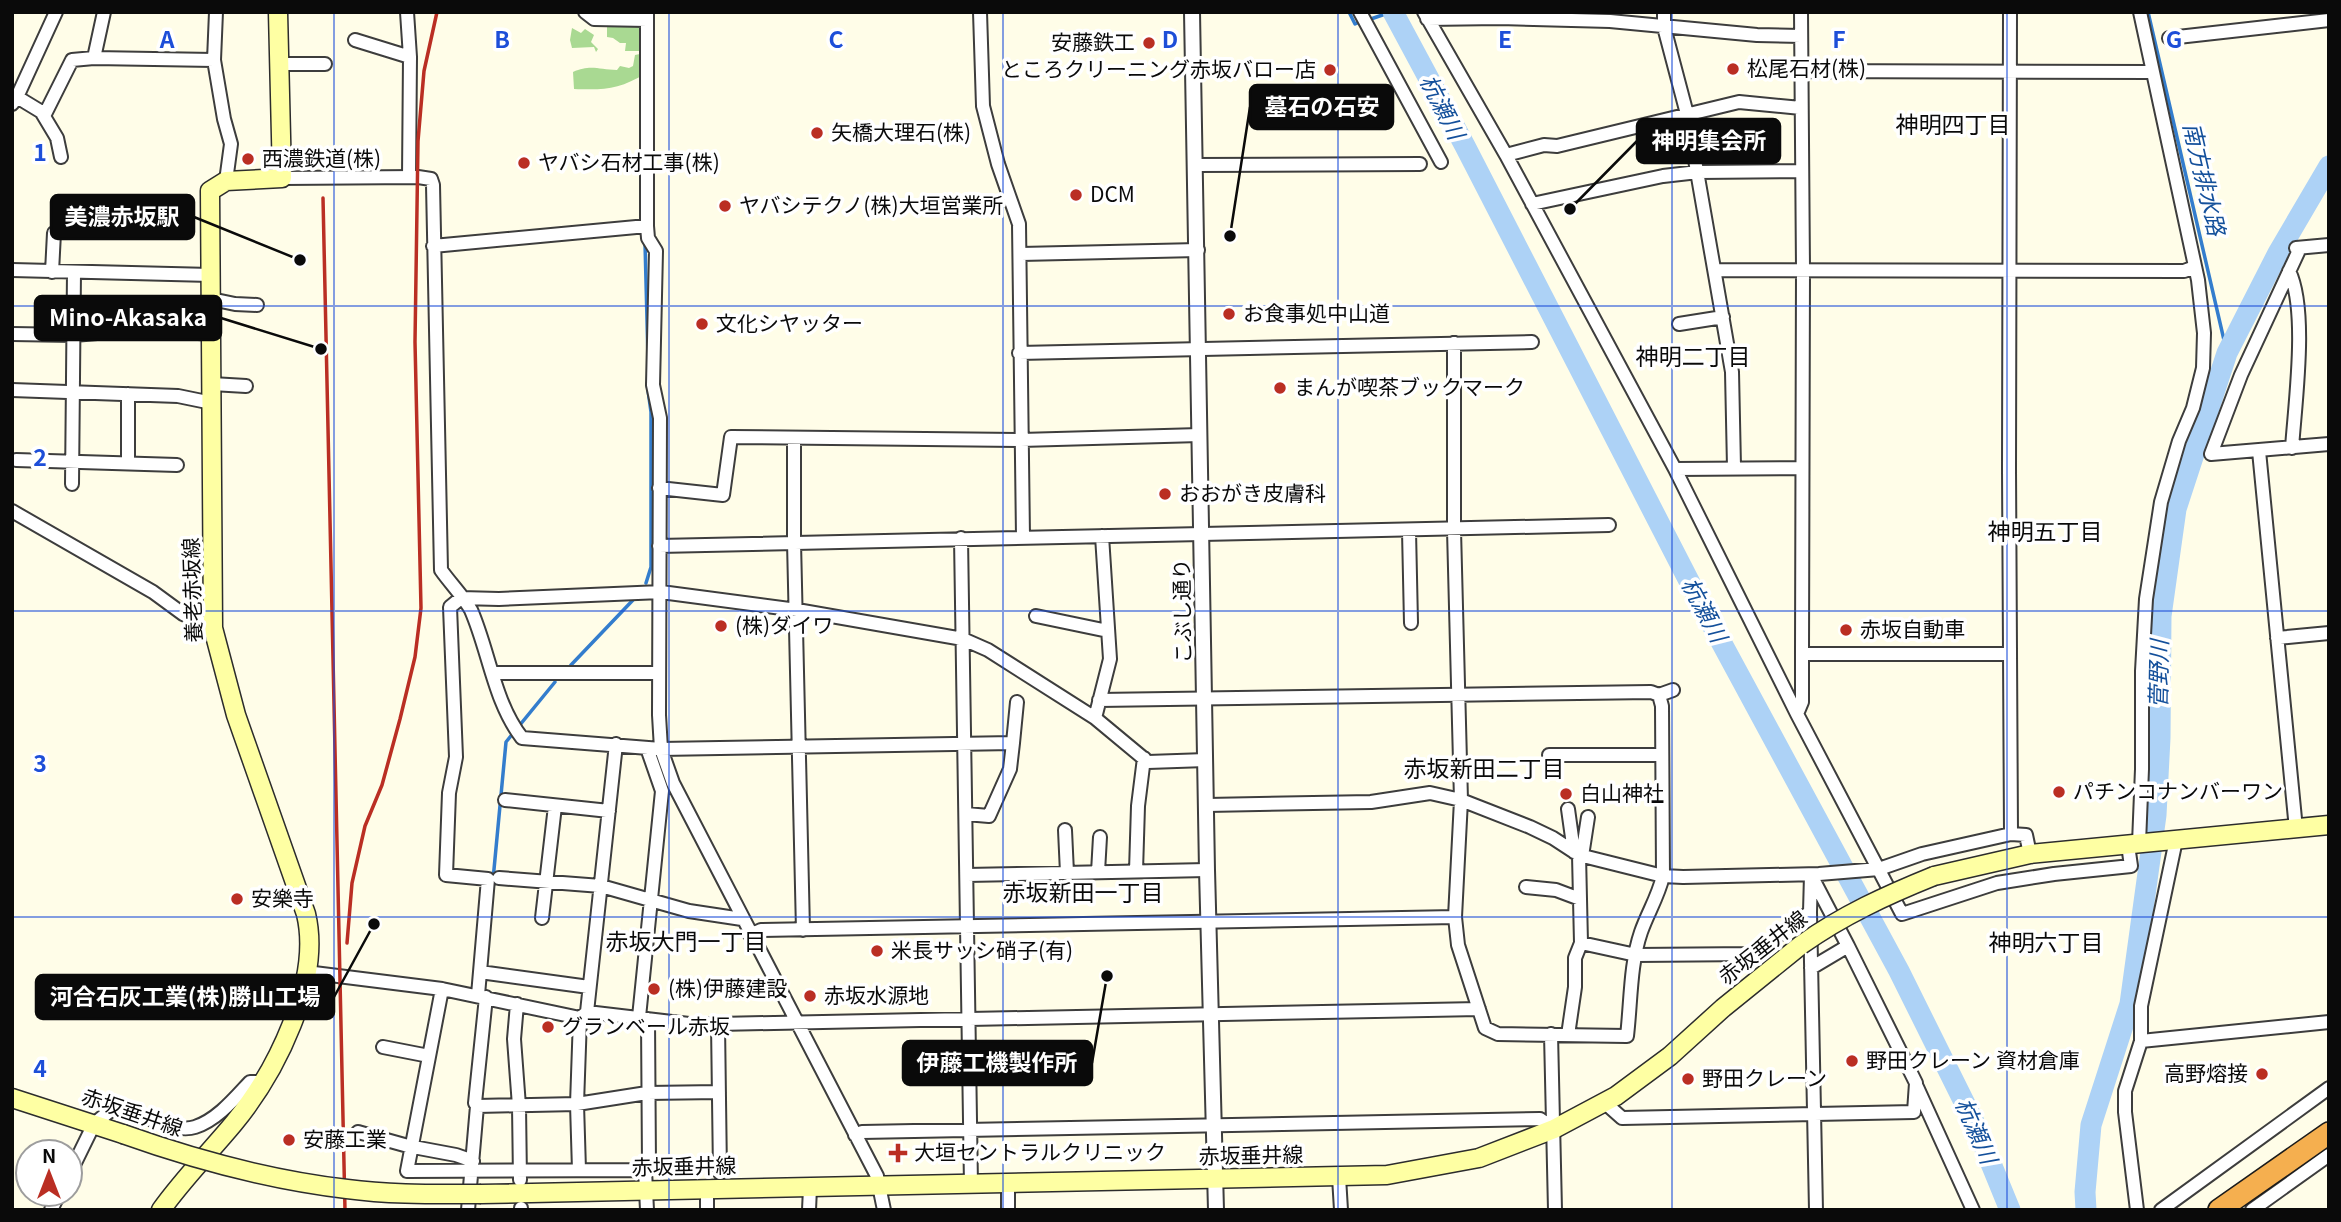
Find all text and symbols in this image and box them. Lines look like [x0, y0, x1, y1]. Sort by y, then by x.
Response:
text: A [159, 21, 175, 55]
text: B [494, 21, 510, 55]
text: C [828, 21, 844, 55]
text: D [1162, 21, 1178, 55]
text: E [1498, 21, 1512, 55]
text: F [1832, 21, 1846, 55]
text: G [2166, 21, 2182, 55]
place label: 安藤鉄工 [1051, 26, 1135, 56]
marker: 安藤鉄工 [1141, 35, 1157, 51]
place label: 松尾石材(株) [1747, 52, 1866, 82]
place label: ところクリーニング赤坂バロー店 [1001, 53, 1316, 83]
marker: 松尾石材(株) [1725, 61, 1741, 77]
marker: ところクリーニング赤坂バロー店 [1322, 62, 1338, 78]
water label: 杭瀬川 [1413, 68, 1476, 147]
callout: 墓石の石安 [1250, 85, 1393, 129]
text: 墓石の石安 [1265, 88, 1380, 122]
district label: 神明四丁目 [1896, 106, 2011, 140]
place label: 矢橋大理石(株) [831, 116, 971, 146]
callout: 神明集会所 [1637, 119, 1780, 163]
water label: 南方排水路 [2176, 119, 2236, 240]
text: 神明集会所 [1652, 122, 1767, 156]
marker: 矢橋大理石(株) [809, 125, 825, 141]
text: 1 [33, 134, 47, 168]
place label: 西濃鉄道(株) [262, 142, 381, 172]
place label: ヤバシ石材工事(株) [538, 146, 720, 176]
marker: 西濃鉄道(株) [240, 151, 256, 167]
marker: ヤバシ石材工事(株) [516, 155, 532, 171]
place label: DCM [1090, 178, 1135, 208]
marker: DCM [1068, 187, 1084, 203]
place label: ヤバシテクノ(株)大垣営業所 [739, 189, 1004, 219]
callout: 美濃赤坂駅 [51, 195, 194, 239]
text: 美濃赤坂駅 [65, 198, 180, 232]
marker: ヤバシテクノ(株)大垣営業所 [717, 198, 733, 214]
callout: Mino-Akasaka [35, 296, 221, 340]
place label: お食事処中山道 [1243, 297, 1390, 327]
text: Mino-Akasaka [49, 299, 207, 333]
marker: お食事処中山道 [1221, 306, 1237, 322]
place label: 文化シヤッター [716, 307, 863, 337]
marker: 文化シヤッター [694, 316, 710, 332]
district label: 神明二丁目 [1636, 338, 1751, 372]
place label: まんが喫茶ブックマーク [1294, 371, 1525, 401]
marker: まんが喫茶ブックマーク [1272, 380, 1288, 396]
text: 2 [33, 439, 47, 473]
place label: おおがき皮膚科 [1179, 477, 1326, 507]
marker: おおがき皮膚科 [1157, 486, 1173, 502]
district label: 神明五丁目 [1988, 513, 2103, 547]
street label: 養老赤坂線 [174, 537, 208, 643]
street label: こぶし通り [1165, 558, 1197, 664]
water label: 杭瀬川 [1675, 571, 1738, 650]
place label: (株)ダイワ [735, 609, 833, 639]
place label: 赤坂自動車 [1860, 613, 1965, 643]
marker: (株)ダイワ [713, 618, 729, 634]
marker: 赤坂自動車 [1838, 622, 1854, 638]
water label: 菅野川 [2139, 636, 2175, 709]
text: 3 [33, 745, 47, 779]
district label: 赤坂新田二丁目 [1404, 750, 1565, 784]
place label: パチンコナンバーワン [2073, 775, 2283, 805]
place label: 白山神社 [1580, 777, 1664, 807]
marker: パチンコナンバーワン [2051, 784, 2067, 800]
marker: 白山神社 [1558, 786, 1574, 802]
district label: 赤坂新田一丁目 [1003, 874, 1164, 908]
place label: 安樂寺 [251, 882, 314, 912]
marker: 安樂寺 [229, 891, 245, 907]
street label: 赤坂垂井線 [1711, 902, 1812, 991]
district label: 赤坂大門一丁目 [606, 923, 767, 957]
district label: 神明六丁目 [1989, 924, 2104, 958]
place label: 米長サッシ硝子(有) [891, 934, 1073, 964]
marker: 米長サッシ硝子(有) [869, 943, 885, 959]
place label: (株)伊藤建設 [668, 972, 787, 1002]
callout: 河合石灰工業(株)勝山工場 [36, 975, 334, 1019]
text: 河合石灰工業(株)勝山工場 [50, 978, 320, 1012]
place label: 赤坂水源地 [824, 979, 929, 1009]
marker: (株)伊藤建設 [646, 981, 662, 997]
marker: 赤坂水源地 [802, 988, 818, 1004]
place label: グランベール赤坂 [562, 1010, 730, 1040]
marker: グランベール赤坂 [540, 1019, 556, 1035]
callout: 伊藤工機製作所 [903, 1041, 1092, 1085]
text: 伊藤工機製作所 [917, 1044, 1078, 1078]
place label: 野田クレーン 資材倉庫 [1866, 1044, 2080, 1074]
text: 4 [33, 1050, 47, 1084]
marker: 野田クレーン 資材倉庫 [1844, 1053, 1860, 1069]
place label: 高野熔接 [2164, 1057, 2248, 1087]
place label: 野田クレーン [1702, 1062, 1827, 1092]
marker: 高野熔接 [2254, 1066, 2270, 1082]
marker: 野田クレーン [1680, 1071, 1696, 1087]
street label: 赤坂垂井線 [78, 1080, 187, 1142]
water label: 杭瀬川 [1948, 1092, 2009, 1171]
place label: 安藤工業 [303, 1123, 387, 1153]
marker: 安藤工業 [281, 1132, 297, 1148]
place label: 大垣セントラルクリニック [914, 1136, 1166, 1166]
north arrow [14, 1138, 84, 1208]
street label: 赤坂垂井線 [1198, 1138, 1304, 1170]
text: N [42, 1141, 56, 1168]
marker: 大垣セントラルクリニック [888, 1143, 908, 1163]
street label: 赤坂垂井線 [631, 1149, 737, 1181]

